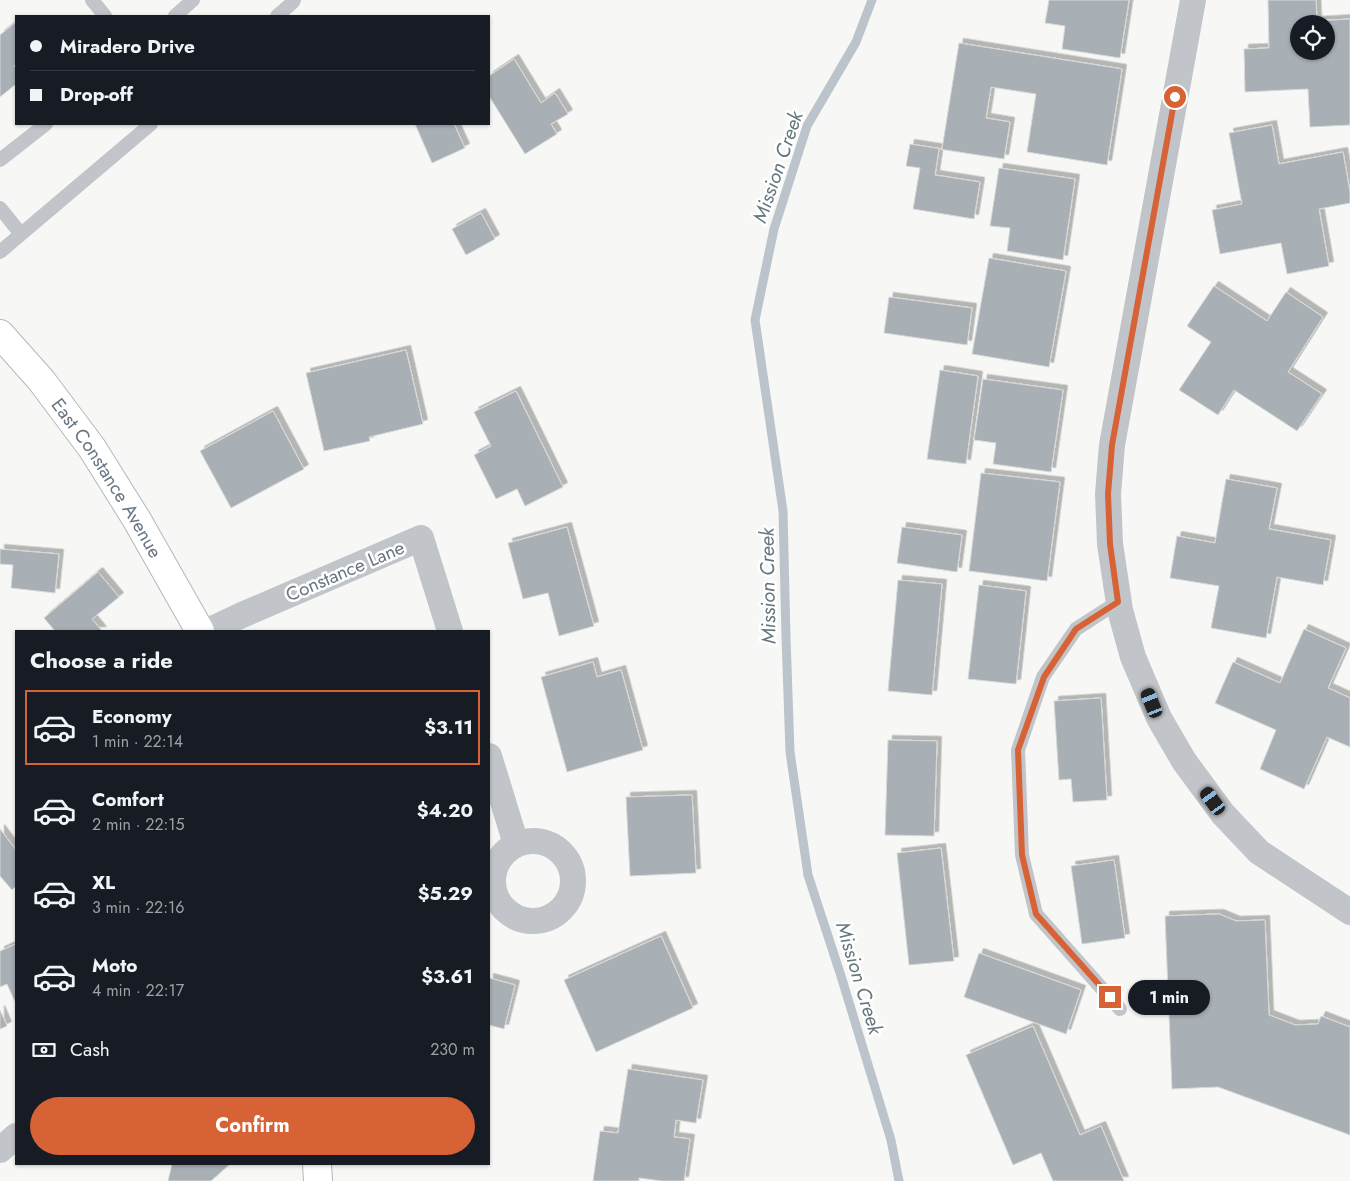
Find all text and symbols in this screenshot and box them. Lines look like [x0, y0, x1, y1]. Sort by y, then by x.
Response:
map controls [1290, 15, 1335, 60]
button: locate [1290, 15, 1335, 60]
text: Miradero Drive [60, 33, 195, 60]
text: Drop-off [60, 81, 133, 108]
route start [1164, 86, 1186, 108]
water label: Mission Creek [745, 106, 811, 227]
street label: East Constance Avenue [45, 392, 169, 563]
water label: Mission Creek [752, 526, 784, 644]
street label: Constance Lane [281, 534, 409, 608]
text: Choose a ride [30, 644, 173, 676]
car [1139, 686, 1164, 720]
text: Economy [92, 703, 172, 730]
icon: car [32, 705, 77, 750]
text: $3.11 [424, 714, 473, 741]
text: 1 min · 22:14 [92, 730, 183, 753]
car [1198, 784, 1227, 818]
text: Comfort [92, 786, 164, 813]
icon: car [32, 788, 77, 833]
text: $4.20 [417, 797, 473, 824]
text: 2 min · 22:15 [92, 813, 185, 836]
text: XL [92, 869, 115, 896]
icon: car [32, 871, 77, 916]
text: $5.29 [418, 880, 473, 907]
text: 3 min · 22:16 [92, 896, 184, 919]
water label: Mission Creek [828, 918, 890, 1039]
text: Moto [92, 952, 137, 979]
icon: car [32, 954, 77, 999]
text: $3.61 [421, 963, 473, 990]
text: 4 min · 22:17 [92, 979, 184, 1002]
callout: 1 min [1128, 980, 1210, 1014]
route end [1099, 986, 1121, 1008]
text: 1 min [1149, 986, 1189, 1009]
icon: cash [30, 1036, 58, 1064]
text: Cash [70, 1036, 110, 1063]
text: 230 m [430, 1038, 475, 1061]
button: Confirm [30, 1097, 475, 1155]

